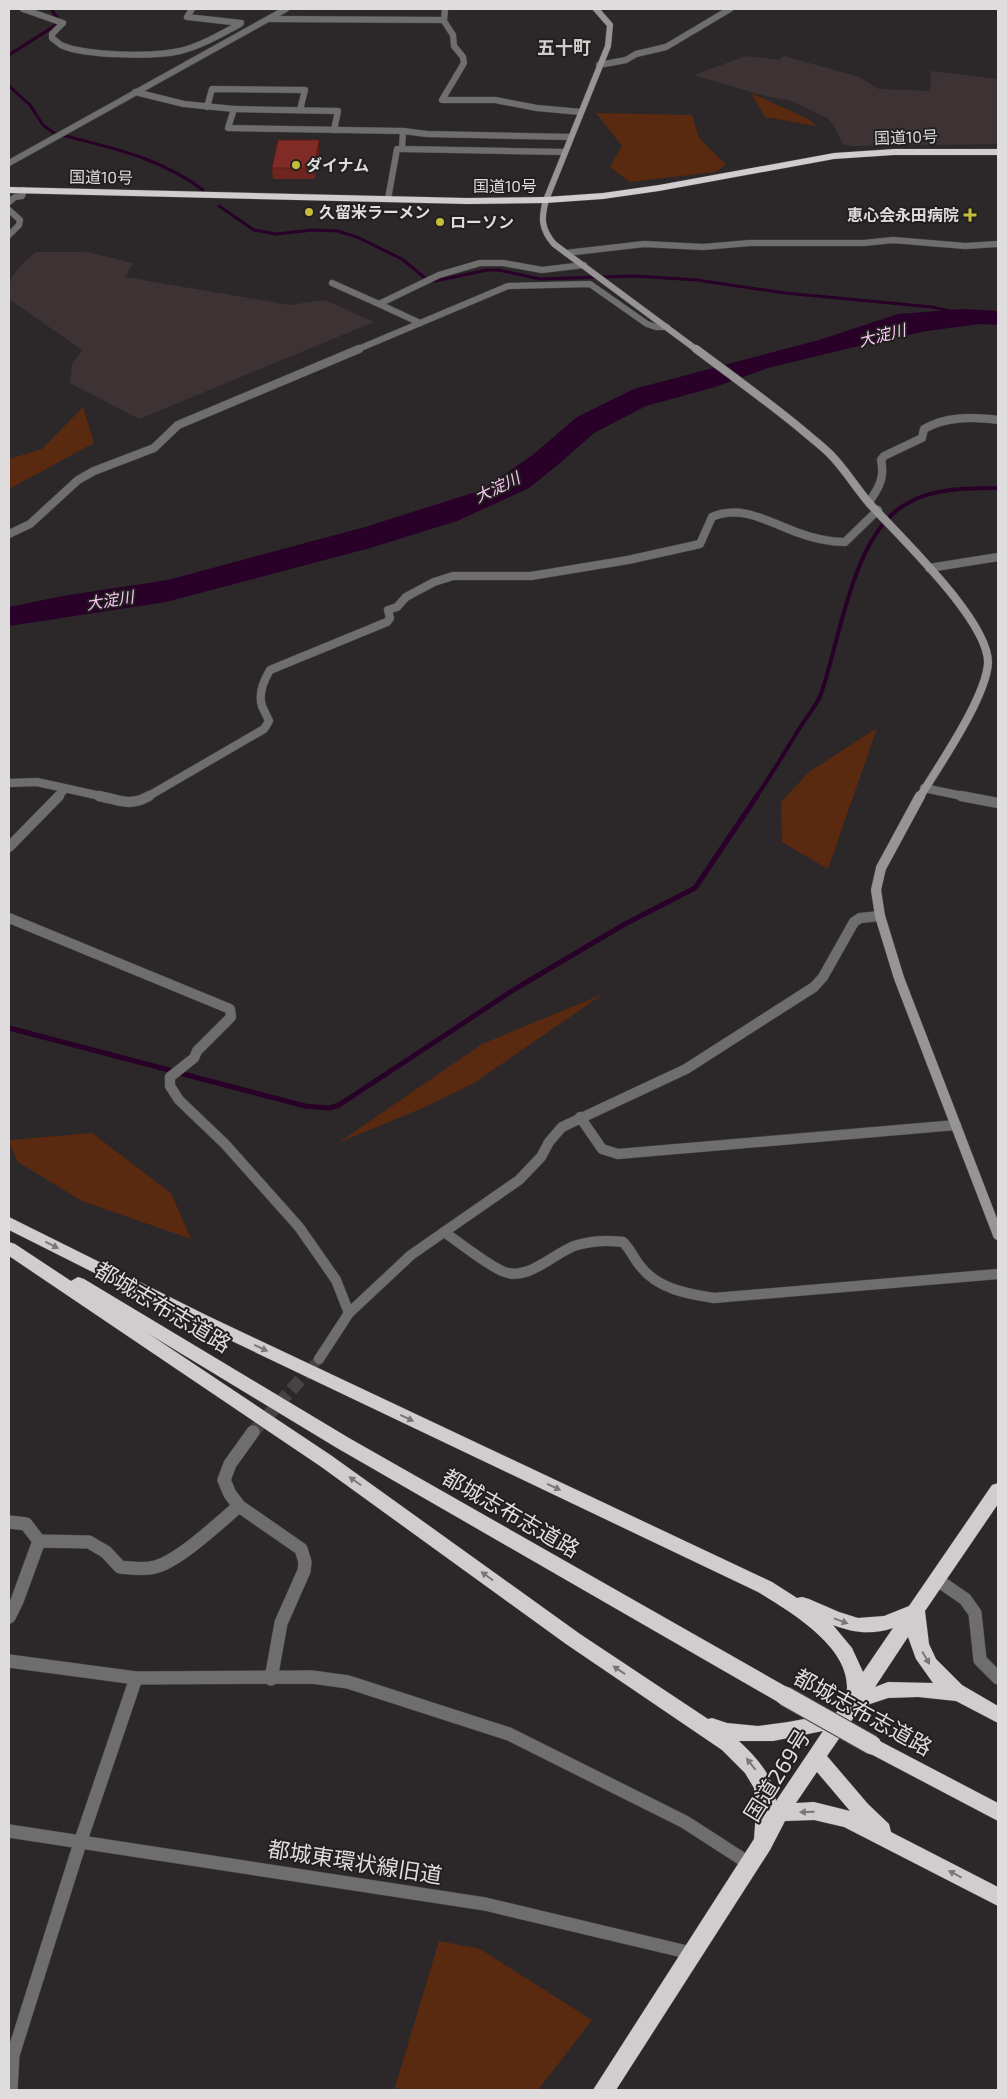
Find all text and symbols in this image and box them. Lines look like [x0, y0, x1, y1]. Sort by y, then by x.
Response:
district label: 五十町 [537, 36, 591, 58]
street label: 国道10号 [874, 126, 938, 147]
place label: ダイナム [306, 155, 369, 174]
marker: ダイナム [290, 159, 302, 171]
street label: 国道10号 [69, 166, 133, 187]
street label: 国道10号 [473, 176, 537, 195]
place label: 久留米ラーメン [319, 202, 430, 221]
place label: 恵心会永田病院 [847, 205, 959, 224]
marker: 久留米ラーメン [303, 206, 315, 218]
marker: 恵心会永田病院 [963, 208, 977, 222]
place label: ローソン [450, 212, 514, 231]
marker: ローソン [434, 216, 446, 228]
water label: 大淀川 [856, 319, 909, 350]
water label: 大淀川 [471, 467, 524, 506]
water label: 大淀川 [85, 586, 137, 613]
one-way arrow [45, 1241, 59, 1249]
street label: 都城志布志道路 [91, 1255, 236, 1357]
one-way arrow [254, 1345, 268, 1353]
one-way arrow [400, 1414, 415, 1422]
street label: 都城志布志道路 [438, 1462, 585, 1562]
one-way arrow [348, 1476, 362, 1486]
one-way arrow [547, 1483, 562, 1492]
one-way arrow [480, 1571, 494, 1581]
one-way arrow [834, 1617, 849, 1625]
one-way arrow [922, 1651, 930, 1666]
street label: 都城志布志道路 [790, 1662, 937, 1760]
one-way arrow [613, 1665, 626, 1675]
street label: 国道269号 [738, 1724, 815, 1825]
one-way arrow [745, 1758, 756, 1771]
one-way arrow [799, 1808, 815, 1816]
street label: 都城東環状線旧道 [266, 1834, 444, 1888]
one-way arrow [948, 1870, 962, 1878]

